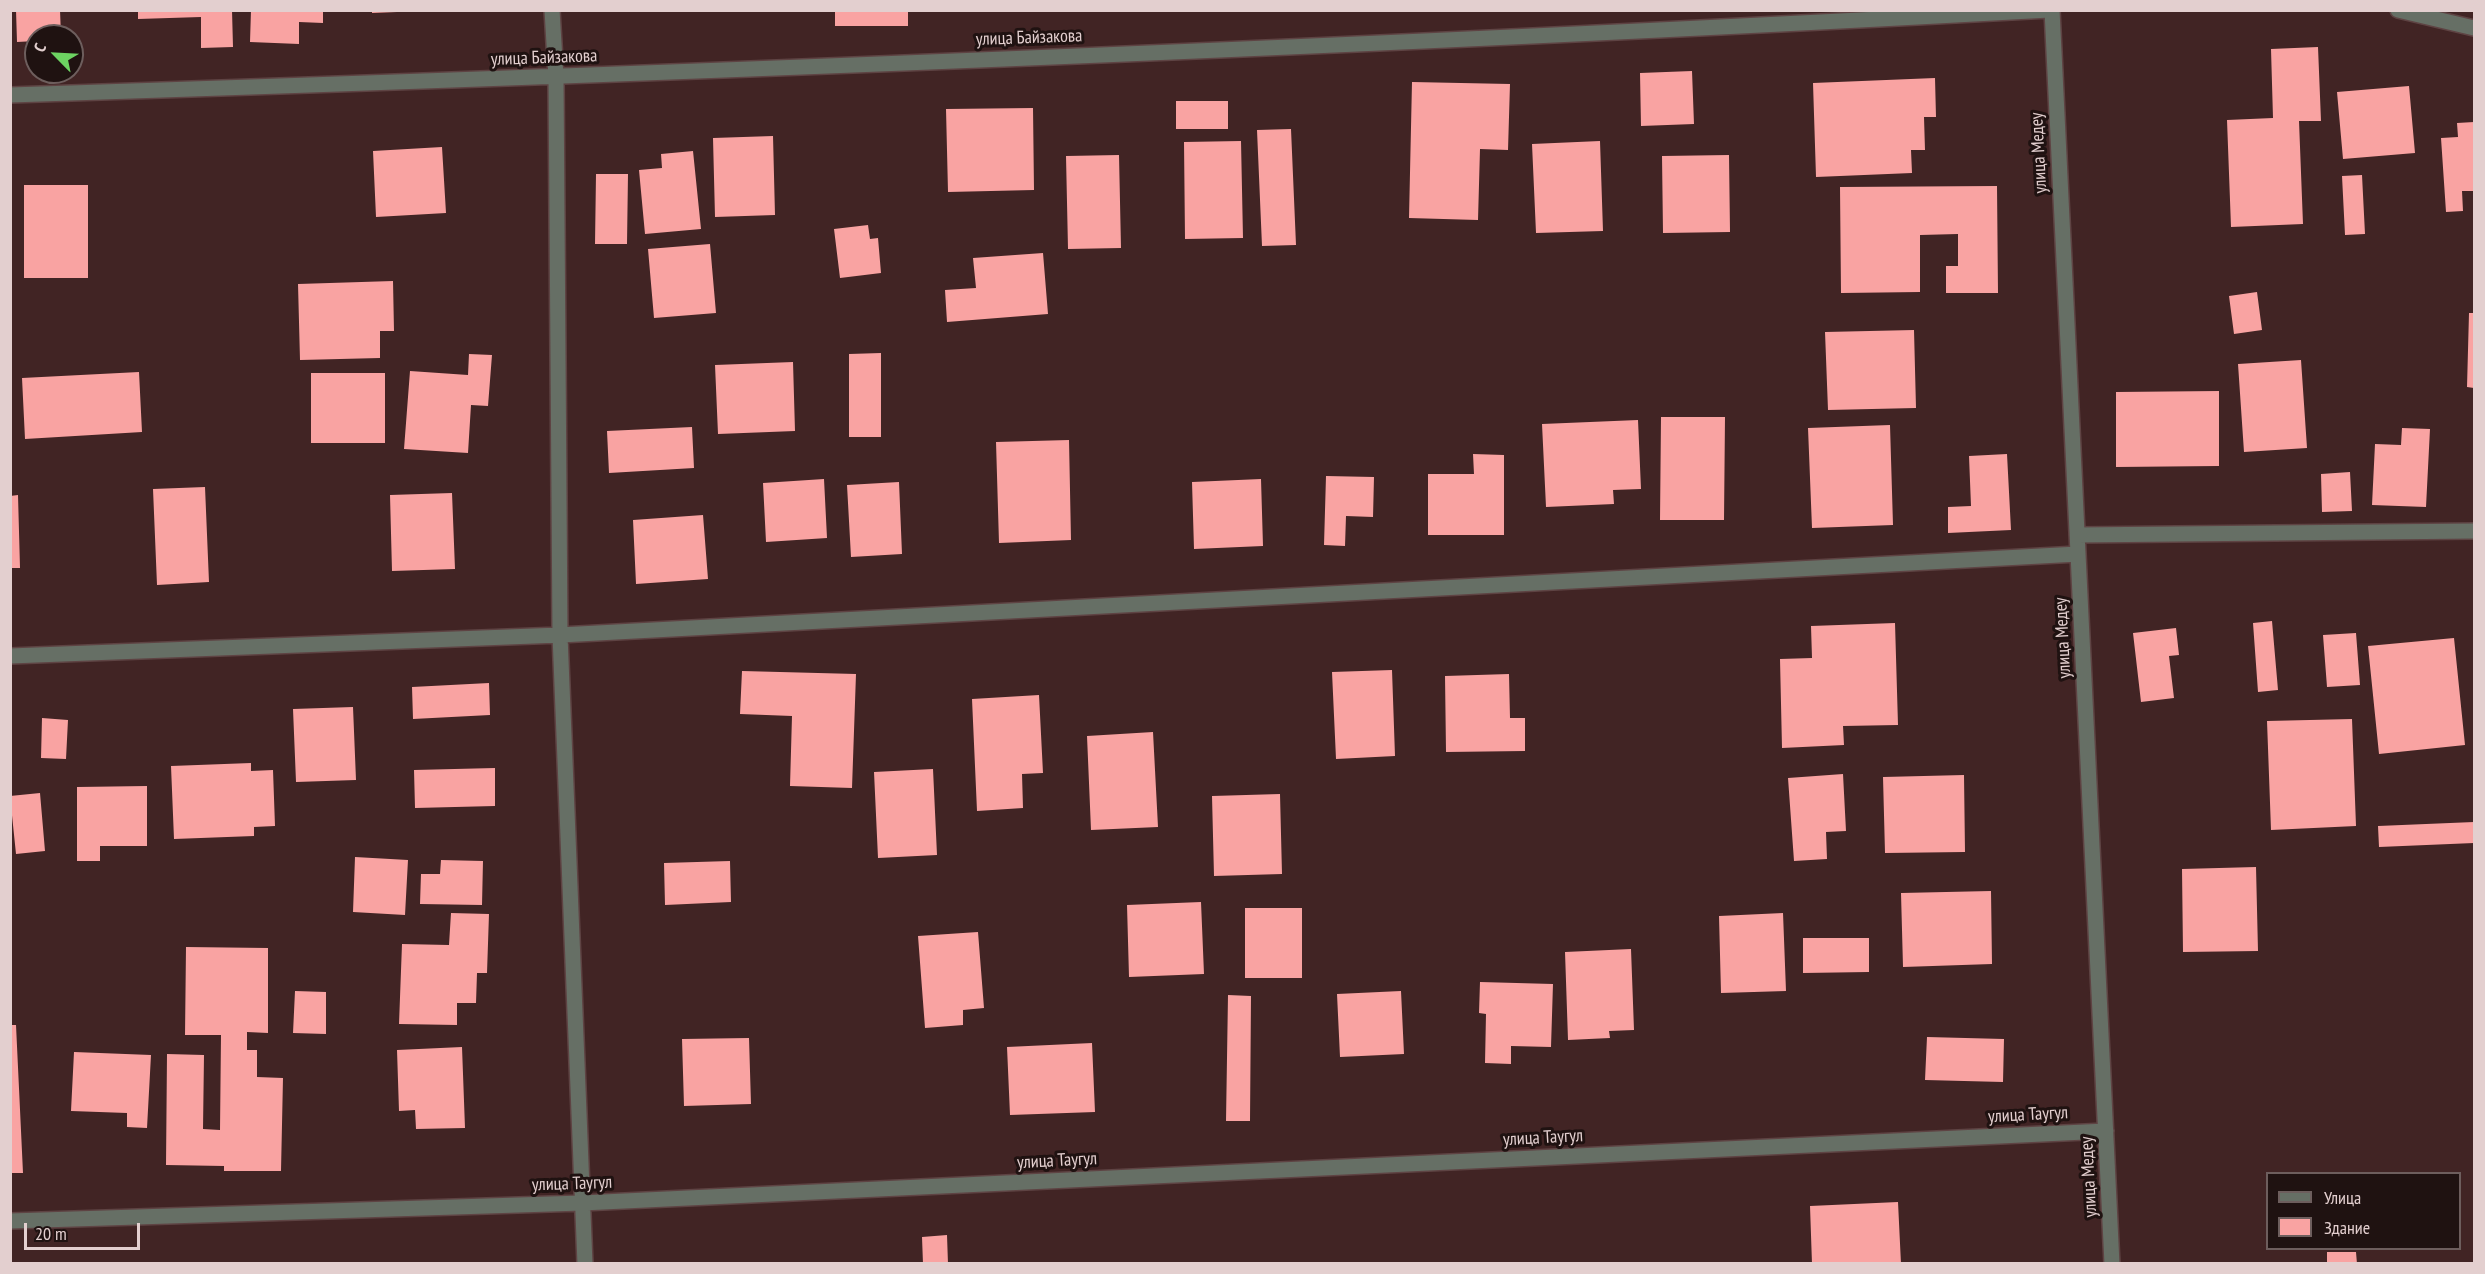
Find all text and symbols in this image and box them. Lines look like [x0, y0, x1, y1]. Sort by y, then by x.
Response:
north arrow [24, 24, 84, 84]
street label: улица Байзакова [975, 25, 1083, 51]
text: С [29, 40, 50, 55]
street label: улица Байзакова [490, 45, 598, 71]
street label: улица Медеу [2026, 112, 2052, 194]
street label: улица Медеу [2050, 597, 2076, 679]
street label: улица Таугул [1987, 1102, 2069, 1128]
street label: улица Таугул [1502, 1125, 1584, 1151]
street label: улица Медеу [2076, 1136, 2102, 1218]
street label: улица Таугул [1016, 1148, 1098, 1174]
street label: улица Таугул [531, 1172, 613, 1196]
legend [2266, 1172, 2461, 1250]
text: Улица [2324, 1186, 2361, 1209]
scale bar [27, 1211, 142, 1249]
text: Здание [2324, 1216, 2370, 1239]
text: 20 m [35, 1222, 67, 1245]

